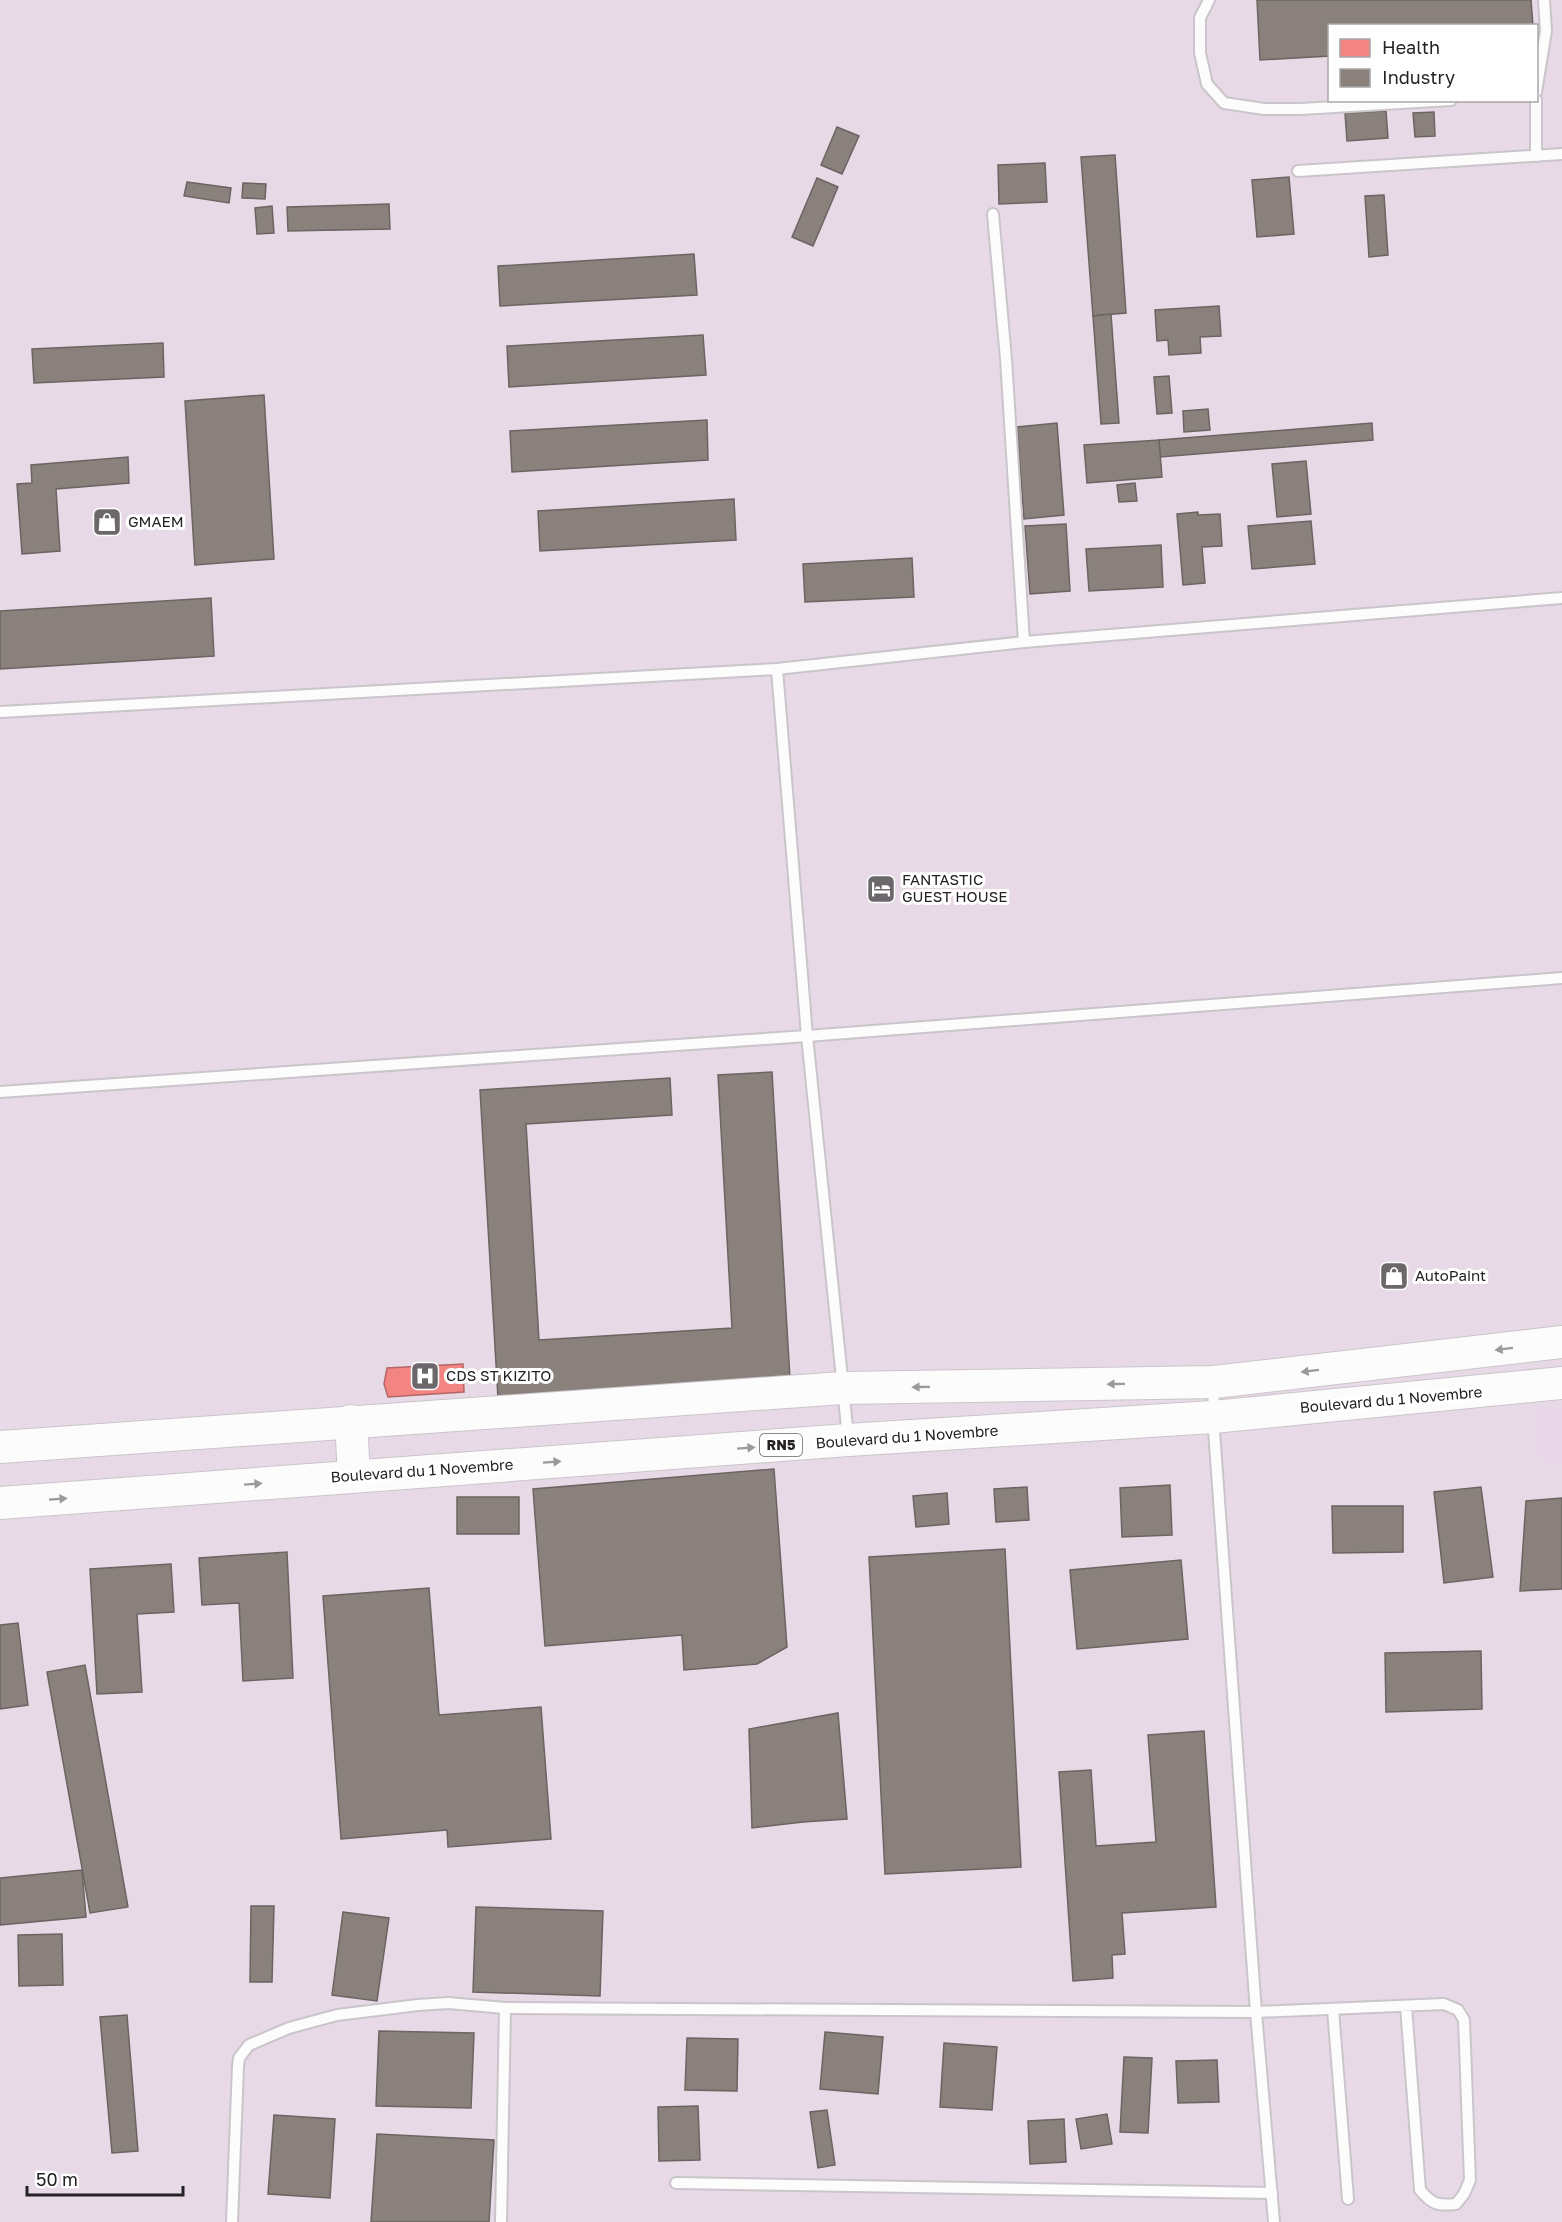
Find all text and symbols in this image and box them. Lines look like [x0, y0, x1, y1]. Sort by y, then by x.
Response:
legend [1328, 24, 1538, 102]
text: Health [1382, 36, 1440, 58]
text: Industry [1382, 66, 1455, 88]
shop icon: GMAEM [91, 506, 123, 538]
place label: GMAEM [128, 512, 184, 530]
place label: FANTASTIC GUEST HOUSE [902, 870, 1007, 905]
hotel icon: FANTASTIC GUEST HOUSE [865, 873, 897, 905]
shop icon: AutoPaint [1378, 1260, 1410, 1292]
place label: AutoPaint [1415, 1266, 1486, 1284]
one-way arrow [1494, 1344, 1513, 1353]
hospital icon: CDS ST KIZITO [409, 1360, 441, 1392]
place label: CDS ST KIZITO [446, 1366, 551, 1384]
one-way arrow [1301, 1366, 1320, 1376]
one-way arrow [1106, 1379, 1125, 1388]
one-way arrow [911, 1382, 930, 1392]
street label: Boulevard du 1 Novembre [1299, 1382, 1483, 1416]
street label: Boulevard du 1 Novembre [815, 1421, 999, 1451]
road number: RN5 [760, 1434, 802, 1456]
one-way arrow [737, 1443, 756, 1452]
street label: Boulevard du 1 Novembre [330, 1455, 514, 1485]
one-way arrow [542, 1457, 561, 1467]
one-way arrow [243, 1479, 262, 1489]
one-way arrow [49, 1494, 68, 1504]
scale bar [27, 2159, 183, 2197]
text: 50 m [36, 2168, 78, 2190]

